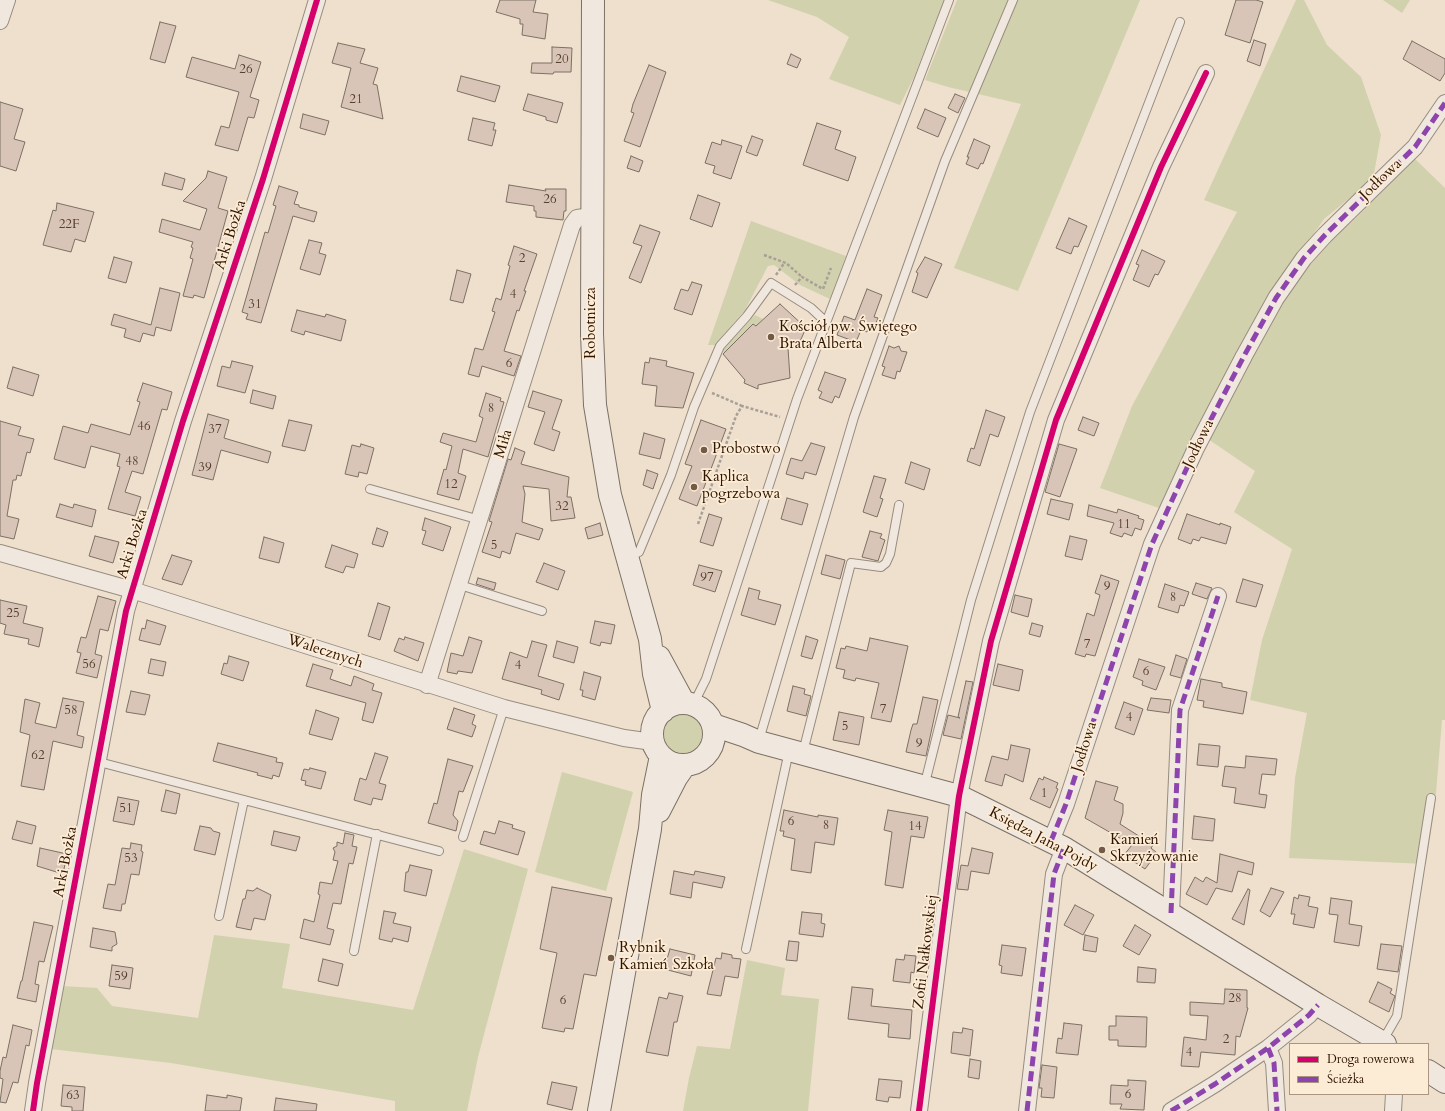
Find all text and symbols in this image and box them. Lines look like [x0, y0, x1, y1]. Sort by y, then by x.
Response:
house number: 20 [555, 52, 569, 68]
house number: 26 [239, 62, 253, 78]
house number: 21 [349, 92, 363, 108]
street label: Jodłowa [1356, 155, 1406, 205]
house number: 26 [543, 192, 557, 208]
street label: Arki Bożka [211, 198, 251, 272]
house number: 22F [59, 217, 79, 233]
house number: 2 [519, 251, 525, 267]
house number: 4 [510, 287, 516, 303]
street label: Robotnicza [583, 287, 601, 359]
house number: 31 [248, 297, 262, 313]
place label: Kościół pw. Świętego Brata Alberta [779, 319, 917, 354]
marker: Kościół pw. Świętego Brata Alberta [766, 332, 776, 342]
house number: 6 [506, 356, 512, 372]
house number: 8 [488, 401, 494, 417]
street label: Jodłowa [1180, 417, 1218, 471]
house number: 46 [137, 419, 151, 435]
house number: 37 [208, 422, 222, 438]
street label: Miła [491, 428, 517, 460]
place label: Probostwo [712, 441, 780, 459]
marker: Probostwo [699, 445, 709, 455]
house number: 48 [125, 454, 139, 470]
house number: 39 [198, 460, 212, 476]
place label: Kaplica pogrzebowa [702, 469, 780, 504]
house number: 12 [444, 477, 458, 493]
marker: Kaplica pogrzebowa [689, 482, 699, 492]
house number: 32 [555, 499, 569, 515]
street label: Arki Bożka [114, 507, 152, 581]
house number: 11 [1117, 517, 1131, 533]
house number: 5 [491, 538, 497, 554]
house number: 97 [700, 570, 714, 586]
house number: 9 [1104, 579, 1110, 595]
house number: 8 [1170, 590, 1176, 606]
house number: 25 [6, 606, 20, 622]
street label: Walecznych [285, 631, 365, 673]
house number: 7 [1084, 637, 1090, 653]
house number: 56 [82, 657, 96, 673]
house number: 4 [515, 658, 521, 674]
house number: 6 [1143, 664, 1149, 680]
house number: 7 [880, 702, 886, 718]
house number: 58 [64, 703, 78, 719]
house number: 4 [1126, 710, 1132, 726]
house number: 5 [842, 719, 848, 735]
street label: Jodłowa [1068, 720, 1102, 774]
house number: 9 [916, 736, 922, 752]
house number: 62 [31, 748, 45, 764]
house number: 1 [1041, 786, 1047, 802]
house number: 51 [119, 801, 133, 817]
street label: Księdza Jana Pojdy [986, 804, 1100, 876]
house number: 6 [788, 814, 794, 830]
house number: 8 [823, 818, 829, 834]
house number: 14 [908, 819, 922, 835]
street label: Arki Bożka [50, 825, 82, 899]
place label: Kamień Skrzyżowanie [1110, 832, 1199, 867]
marker: Kamień Skrzyżowanie [1097, 845, 1107, 855]
house number: 53 [124, 851, 138, 867]
street label: Zofii Nałkowskiej [910, 894, 942, 1010]
place label: Rybnik Kamień Szkoła [619, 940, 714, 975]
marker: Rybnik Kamień Szkoła [606, 953, 616, 963]
house number: 59 [114, 969, 128, 985]
house number: 28 [1228, 991, 1242, 1007]
house number: 6 [560, 993, 566, 1009]
house number: 2 [1223, 1032, 1229, 1048]
legend [1289, 1043, 1429, 1095]
house number: 4 [1186, 1045, 1192, 1061]
text: Droga rowerowa [1327, 1051, 1414, 1067]
text: Ścieżka [1327, 1071, 1364, 1087]
house number: 6 [1125, 1087, 1131, 1103]
house number: 63 [66, 1088, 80, 1104]

